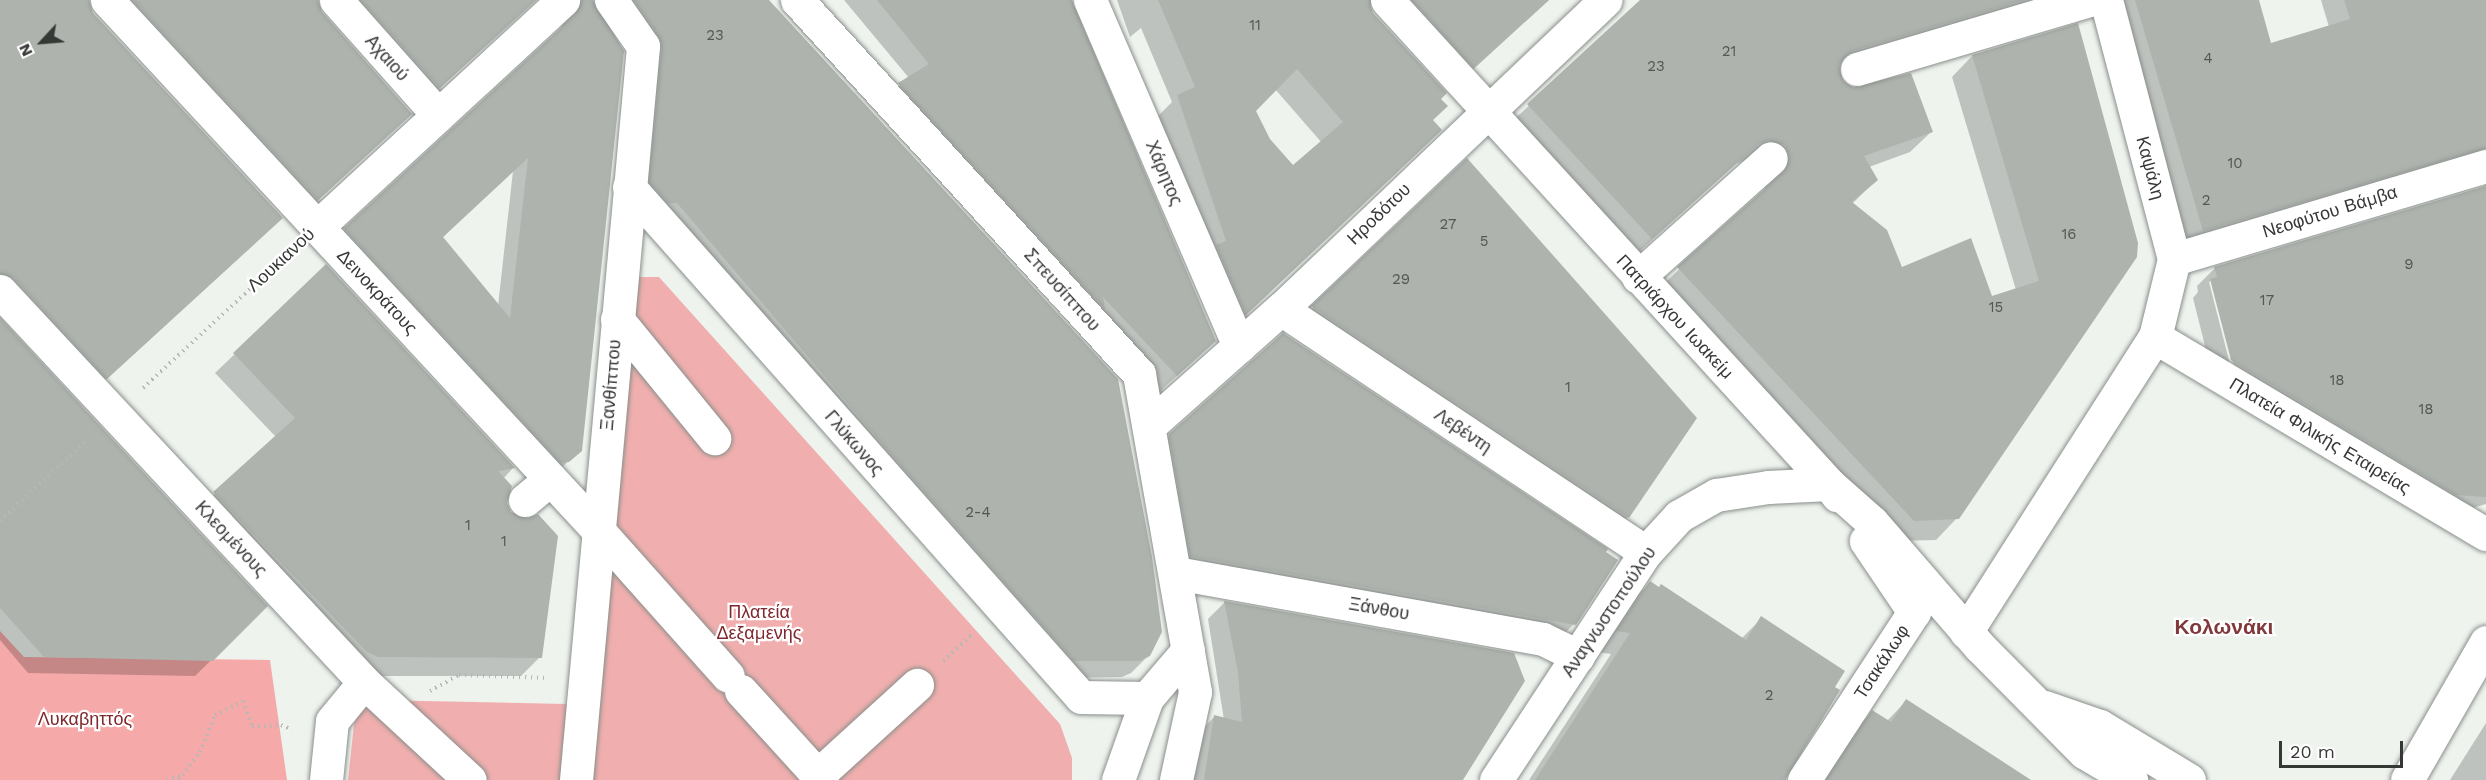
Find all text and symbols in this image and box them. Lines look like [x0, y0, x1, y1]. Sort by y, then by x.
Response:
north arrow [12, 12, 72, 72]
house number: 11 [1249, 17, 1261, 35]
house number: 23 [706, 27, 724, 45]
street label: Αχαιού [361, 30, 413, 86]
text: N [14, 41, 37, 60]
house number: 21 [1722, 43, 1736, 61]
house number: 4 [2203, 50, 2213, 68]
house number: 23 [1647, 58, 1665, 76]
street label: Καψάλη [2131, 134, 2169, 202]
street label: Χάρητος [1141, 137, 1187, 209]
house number: 10 [2227, 155, 2243, 173]
street label: Ηροδότου [1343, 179, 1415, 249]
street label: Νεοφύτου Βάμβα [2260, 181, 2400, 243]
house number: 2 [2202, 192, 2210, 210]
house number: 27 [1440, 216, 1456, 234]
street label: Λουκιανού [243, 223, 319, 297]
house number: 16 [2062, 226, 2076, 244]
house number: 5 [1480, 233, 1488, 251]
street label: Σπευσίππου [1019, 244, 1105, 336]
street label: Δεινοκράτους [332, 245, 422, 339]
street label: Πατριάρχου Ιωακείμ [1612, 250, 1738, 384]
house number: 9 [2404, 256, 2414, 274]
house number: 29 [1392, 271, 1410, 289]
house number: 17 [2260, 292, 2274, 310]
house number: 15 [1989, 299, 2003, 317]
street label: Ξανθίππου [596, 339, 626, 431]
house number: 18 [2329, 372, 2345, 390]
street label: Πλατεία Φιλικής Εταιρείας [2225, 373, 2415, 499]
house number: 1 [1565, 379, 1571, 397]
house number: 18 [2418, 401, 2434, 419]
street label: Λεβέντη [1430, 404, 1496, 458]
street label: Γλύκωνος [820, 406, 888, 480]
street label: Κλεομένους [190, 497, 272, 581]
house number: 2-4 [965, 504, 991, 522]
house number: 1 [465, 517, 471, 535]
house number: 1 [501, 533, 507, 551]
street label: Αναγνωστοπούλου [1557, 543, 1661, 681]
street label: Ξάνθου [1347, 593, 1411, 625]
park label: Πλατεία Δεξαμενής [717, 602, 801, 644]
district label: Κολωνάκι [2175, 614, 2273, 640]
street label: Τσακάλωφ [1850, 621, 1914, 703]
house number: 2 [1765, 687, 1773, 705]
park label: Λυκαβηττός [38, 708, 132, 730]
scale bar [2282, 729, 2406, 767]
text: 20 m [2290, 741, 2335, 762]

